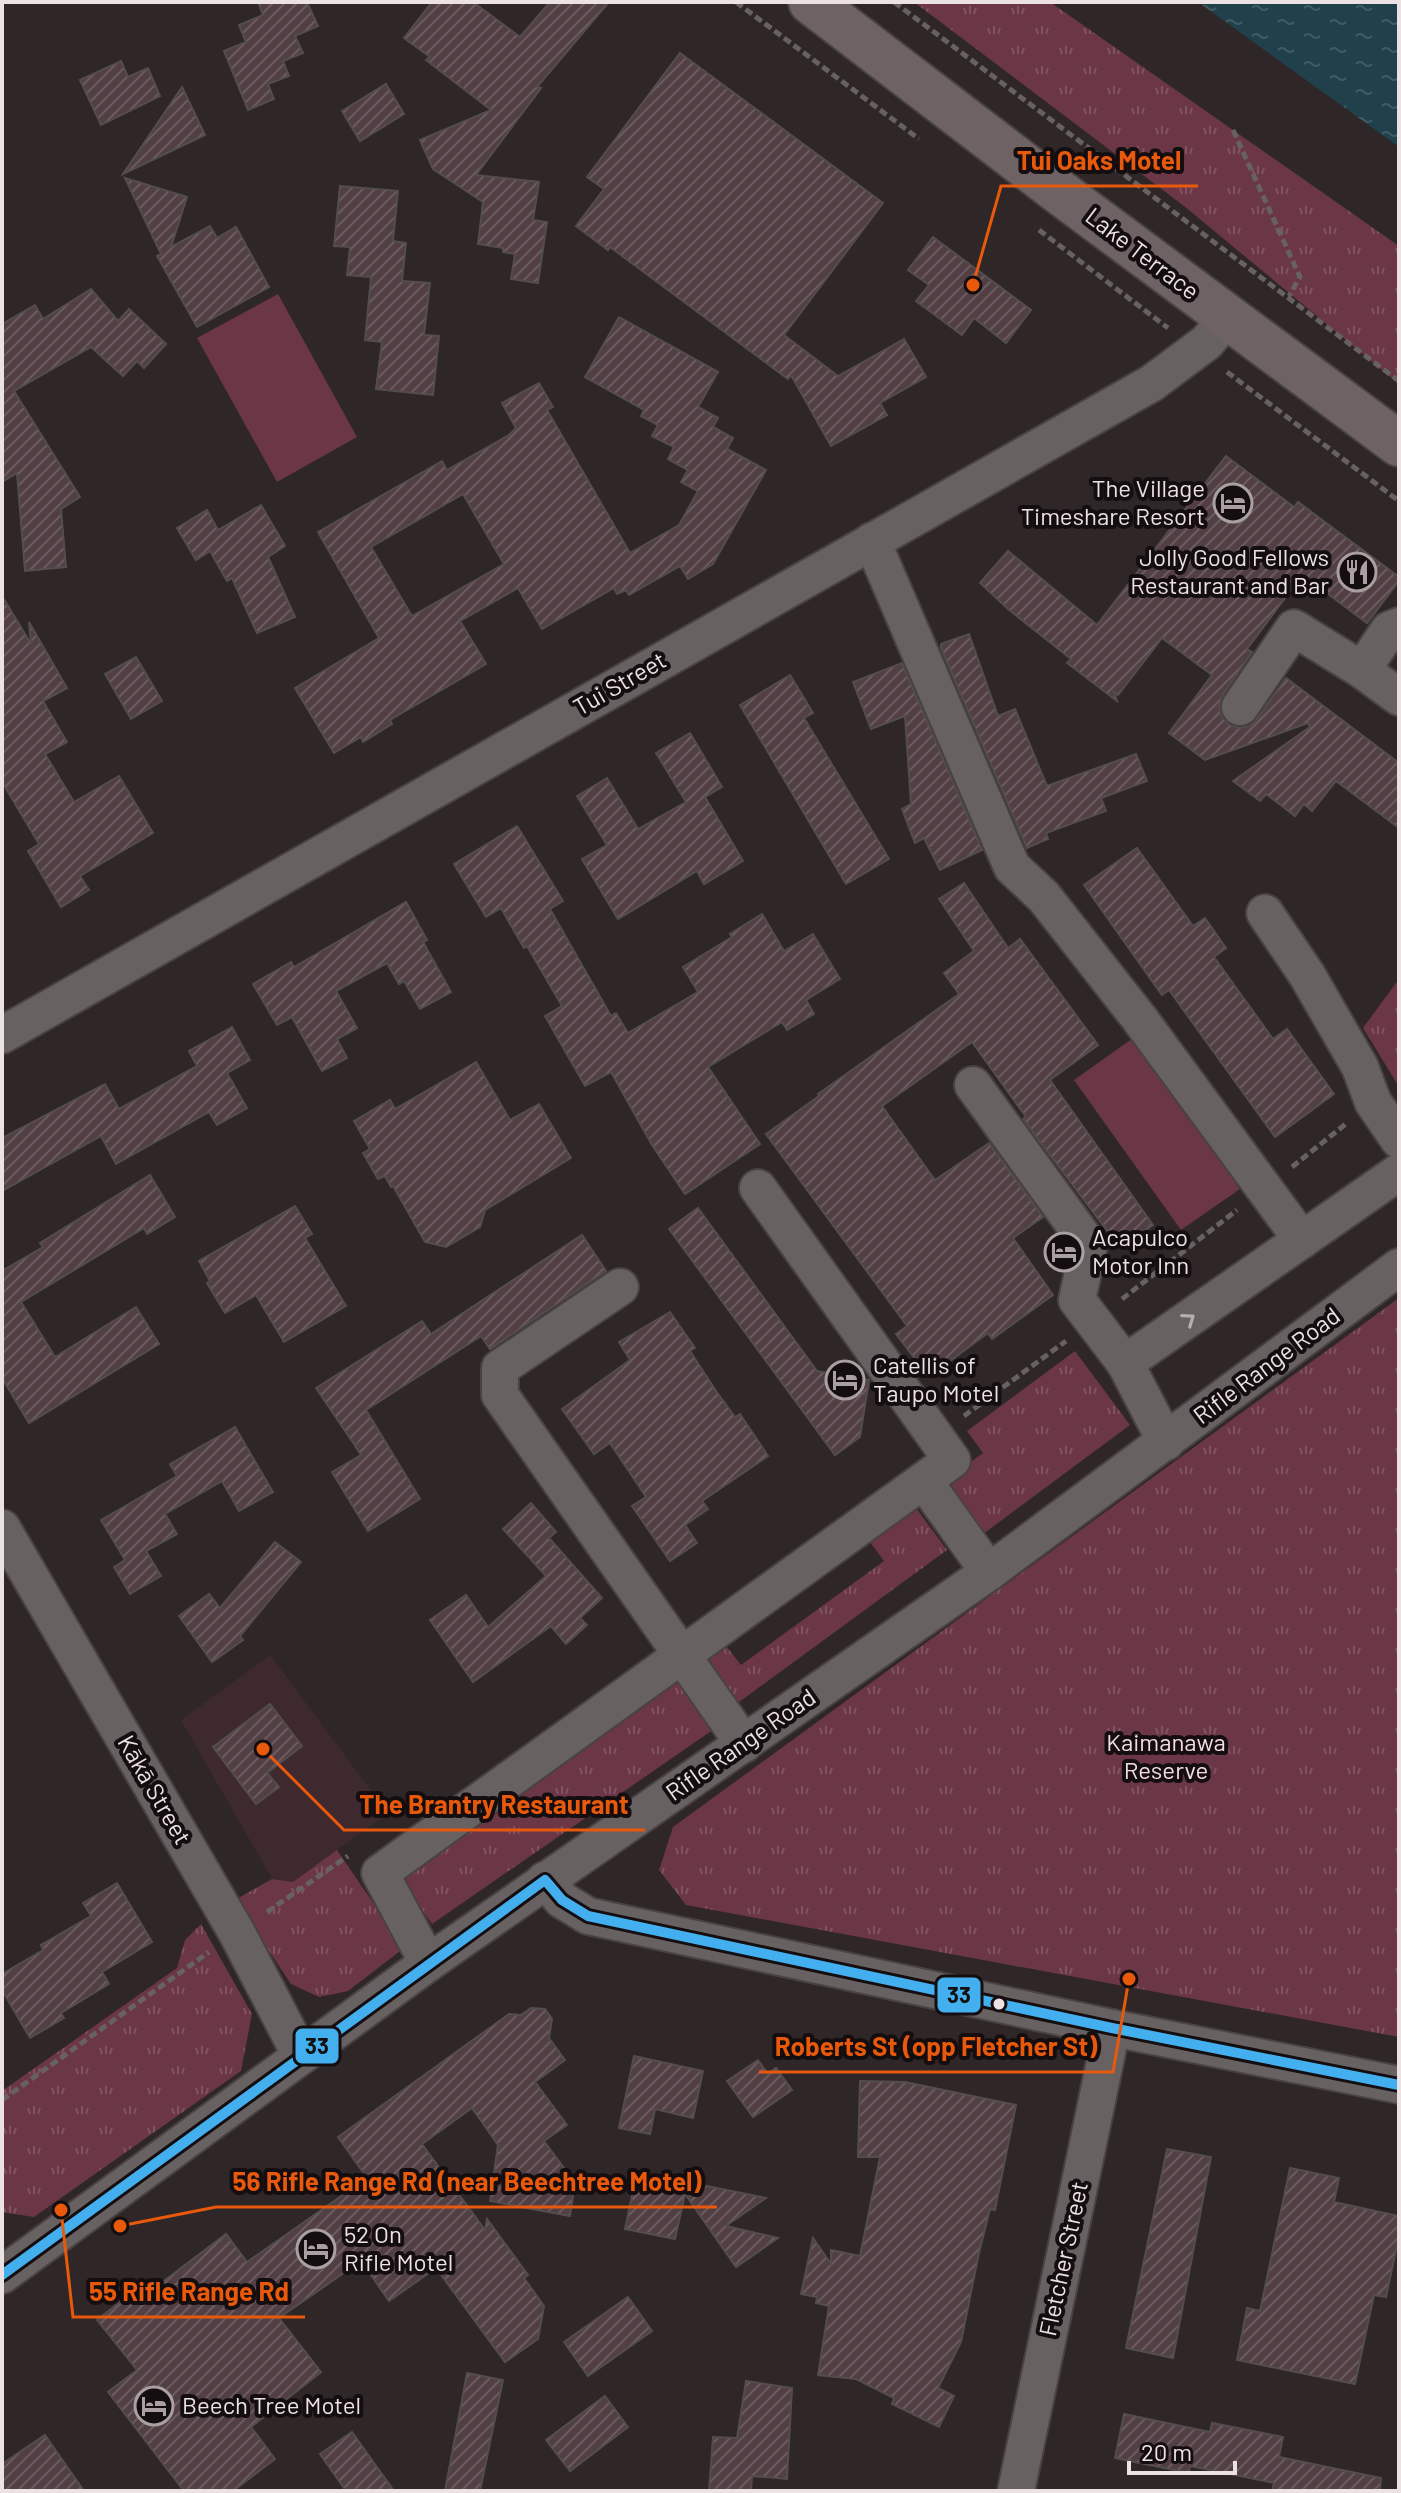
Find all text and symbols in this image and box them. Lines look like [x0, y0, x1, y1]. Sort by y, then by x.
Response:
callout: Tui Oaks Motel [1001, 136, 1198, 186]
text: Tui Oaks Motel [1017, 144, 1181, 175]
street label: Lake Terrace [1080, 201, 1205, 305]
place label: The Village Timeshare Resort [1021, 473, 1205, 530]
hotel icon: The Village Timeshare Resort [1212, 482, 1254, 524]
place label: Jolly Good Fellows Restaurant and Bar [1130, 542, 1329, 599]
restaurant icon: Jolly Good Fellows Restaurant and Bar [1336, 551, 1378, 593]
street label: Tui Street [568, 645, 671, 721]
place label: Acapulco Motor Inn [1092, 1222, 1189, 1279]
hotel icon: Acapulco Motor Inn [1043, 1231, 1085, 1273]
street label: Rifle Range Road [1187, 1300, 1345, 1429]
one-way arrow [1180, 1314, 1194, 1329]
place label: Catellis of Taupo Motel [873, 1350, 999, 1407]
hotel icon: Catellis of Taupo Motel [824, 1359, 866, 1401]
street label: Rifle Range Road [660, 1681, 820, 1806]
park label: Kaimanawa Reserve [1106, 1727, 1226, 1784]
street label: Kākā Street [112, 1729, 198, 1849]
callout: The Brantry Restaurant [344, 1780, 645, 1830]
text: The Brantry Restaurant [359, 1788, 629, 1819]
line badge: 33 [936, 1976, 982, 2014]
text: 33 [947, 1981, 971, 2007]
unlabelled marker [991, 1996, 1007, 2012]
callout: Roberts St (opp Fletcher St) [759, 2022, 1113, 2072]
line badge: 33 [294, 2027, 340, 2065]
text: Roberts St (opp Fletcher St) [775, 2030, 1098, 2061]
text: 33 [305, 2032, 329, 2058]
callout: 56 Rifle Range Rd (near Beechtree Motel) [216, 2157, 717, 2207]
text: 56 Rifle Range Rd (near Beechtree Motel) [233, 2165, 702, 2196]
street label: Fletcher Street [1032, 2179, 1093, 2339]
place label: 52 On Rifle Motel [344, 2219, 453, 2276]
hotel icon: 52 On Rifle Motel [295, 2228, 337, 2270]
callout: 55 Rifle Range Rd [73, 2267, 305, 2317]
text: 55 Rifle Range Rd [89, 2275, 289, 2306]
hotel icon: Beech Tree Motel [133, 2385, 175, 2427]
place label: Beech Tree Motel [182, 2390, 361, 2419]
scale bar [1129, 2425, 1235, 2475]
text: 20 m [1141, 2437, 1192, 2466]

